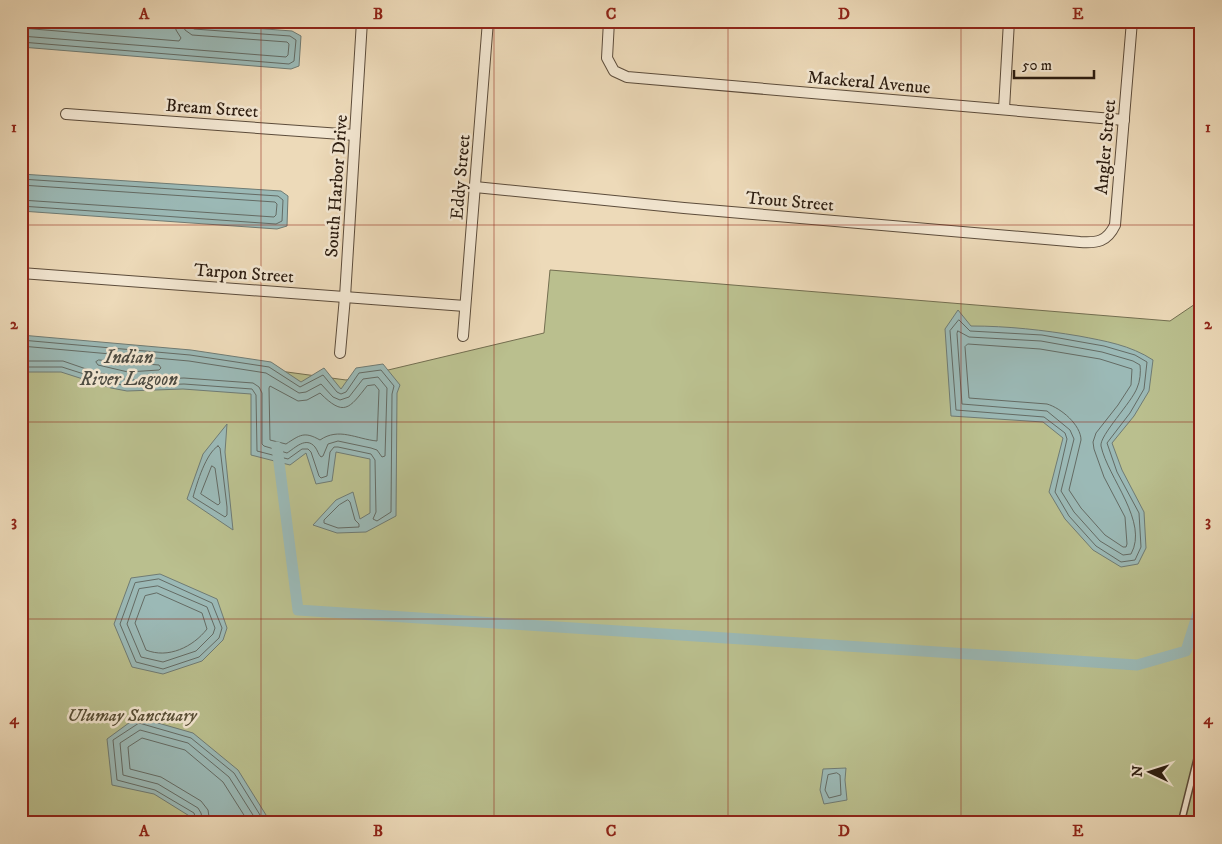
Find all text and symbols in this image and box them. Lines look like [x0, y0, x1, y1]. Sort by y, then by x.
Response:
text: A [138, 4, 150, 24]
text: B [373, 4, 383, 24]
text: C [606, 4, 616, 24]
text: D [838, 4, 850, 24]
text: E [1072, 4, 1084, 24]
scale bar [1014, 48, 1094, 80]
text: 50 m [1022, 56, 1052, 75]
street label: Mackeral Avenue [806, 67, 931, 99]
street label: Bream Street [165, 95, 259, 123]
street label: Angler Street [1091, 98, 1121, 196]
street label: South Harbor Drive [321, 114, 353, 258]
text: 1 [11, 117, 17, 137]
text: 1 [1205, 117, 1211, 137]
street label: Eddy Street [446, 133, 476, 221]
street label: Trout Street [745, 187, 835, 217]
street label: Tarpon Street [193, 260, 295, 288]
text: 2 [10, 314, 19, 334]
text: 2 [1204, 314, 1213, 334]
water label: Indian River Lagoon [79, 346, 178, 391]
text: 3 [11, 511, 17, 531]
text: 3 [1205, 511, 1211, 531]
park label: Ulumay Sanctuary [67, 705, 198, 727]
text: 4 [8, 709, 19, 729]
text: 4 [1202, 709, 1213, 729]
north arrow [1124, 746, 1174, 796]
text: N [1129, 764, 1147, 778]
text: A [138, 821, 150, 841]
text: B [373, 821, 383, 841]
text: C [606, 821, 616, 841]
text: D [838, 821, 850, 841]
text: E [1072, 821, 1084, 841]

